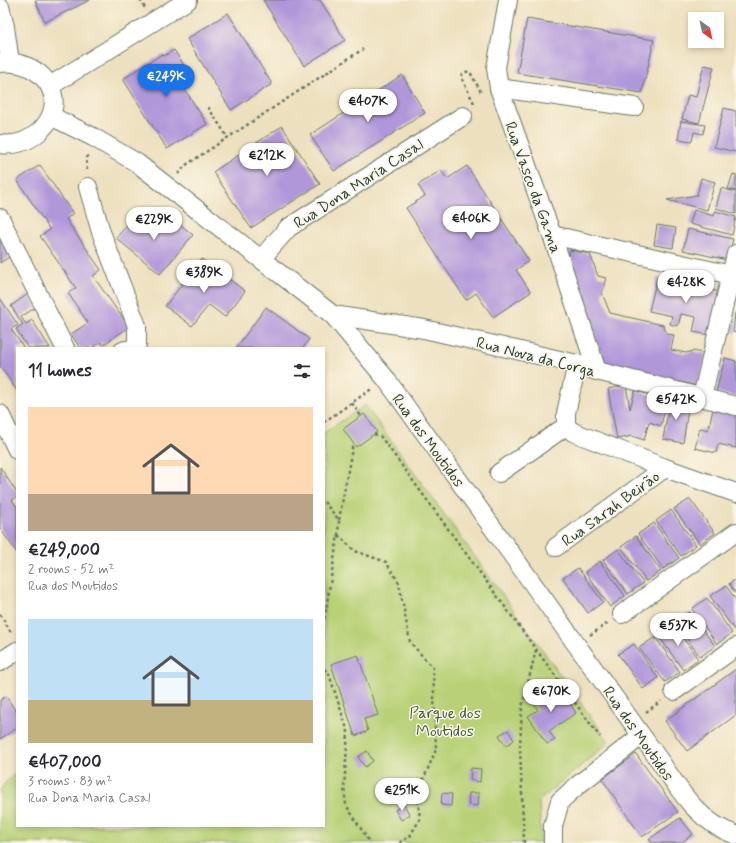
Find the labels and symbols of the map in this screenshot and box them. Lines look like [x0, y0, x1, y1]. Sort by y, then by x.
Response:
north arrow [688, 12, 724, 48]
pin: €249K [138, 64, 194, 98]
pin: €407K [340, 89, 396, 123]
street label: Rua Vasco da Gama [499, 119, 566, 256]
street label: Rua Dona Maria Casal [290, 134, 428, 234]
pin: €212K [239, 143, 295, 177]
pin: €406K [443, 206, 499, 240]
pin: €229K [126, 207, 182, 241]
pin: €389K [176, 260, 232, 294]
pin: €428K [658, 270, 714, 304]
street label: Rua Nova da Corga [474, 333, 597, 382]
pin: €542K [648, 387, 704, 421]
street label: Rua dos Moutidos [387, 390, 469, 492]
street label: Rua Sarah Beirão [558, 466, 664, 552]
pin: €537K [650, 613, 706, 647]
pin: €670K [523, 679, 579, 713]
street label: Rua dos Moutidos [597, 682, 678, 785]
park label: Parque dos Moutidos [409, 703, 481, 742]
pin: €251K [374, 778, 430, 812]

